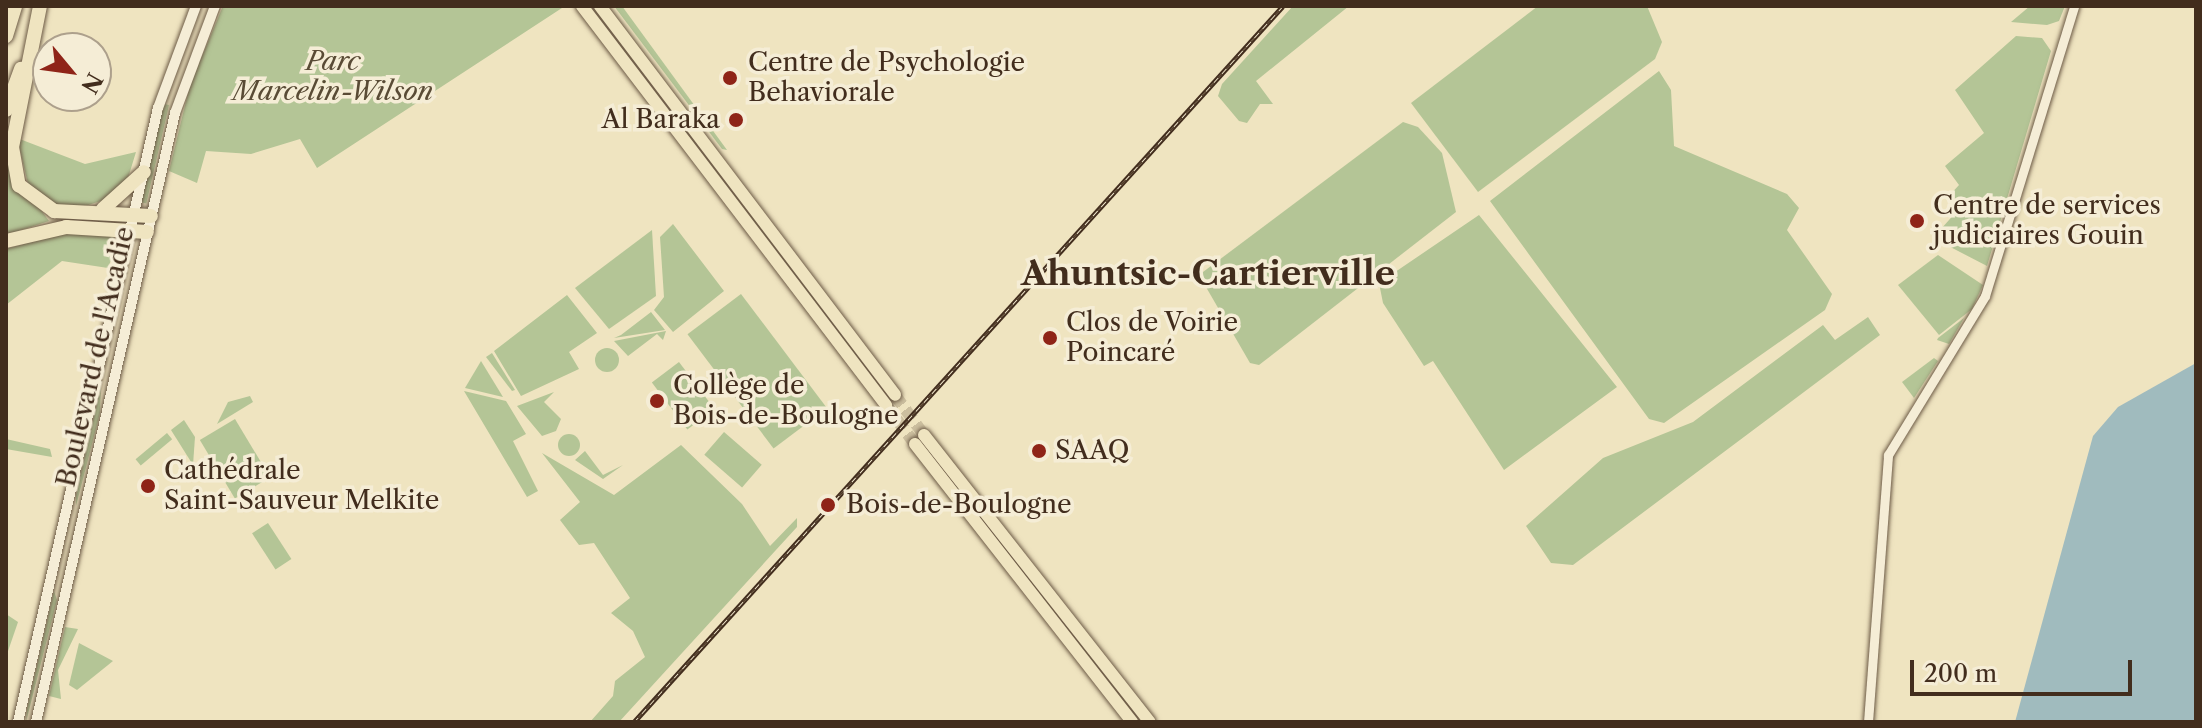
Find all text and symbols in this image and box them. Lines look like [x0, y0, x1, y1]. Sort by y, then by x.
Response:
north arrow [32, 32, 112, 112]
park label: Parc Marcelin-Wilson [233, 46, 433, 108]
place label: Centre de Psychologie Behaviorale [748, 47, 1025, 108]
marker: Centre de Psychologie Behaviorale [719, 67, 741, 89]
text: N [75, 68, 108, 98]
place label: Al Baraka [601, 104, 720, 136]
marker: Al Baraka [727, 111, 745, 129]
place label: Centre de services judiciaires Gouin [1933, 190, 2161, 252]
marker: Centre de services judiciaires Gouin [1908, 212, 1926, 230]
street label: Boulevard de l'Acadie [51, 224, 141, 490]
district label: Ahuntsic-Cartierville [1021, 254, 1395, 294]
place label: Clos de Voirie Poincaré [1066, 307, 1239, 368]
marker: Clos de Voirie Poincaré [1041, 329, 1059, 347]
place label: Collège de Bois-de-Boulogne [673, 370, 899, 432]
marker: Collège de Bois-de-Boulogne [648, 392, 666, 410]
place label: SAAQ [1055, 435, 1129, 467]
marker: SAAQ [1030, 442, 1048, 460]
place label: Cathédrale Saint-Sauveur Melkite [164, 455, 440, 516]
marker: Cathédrale Saint-Sauveur Melkite [139, 477, 157, 495]
place label: Bois-de-Boulogne [846, 489, 1072, 521]
marker: Bois-de-Boulogne [817, 494, 839, 516]
scale bar [1914, 644, 2136, 694]
text: 200 m [1924, 659, 1997, 688]

